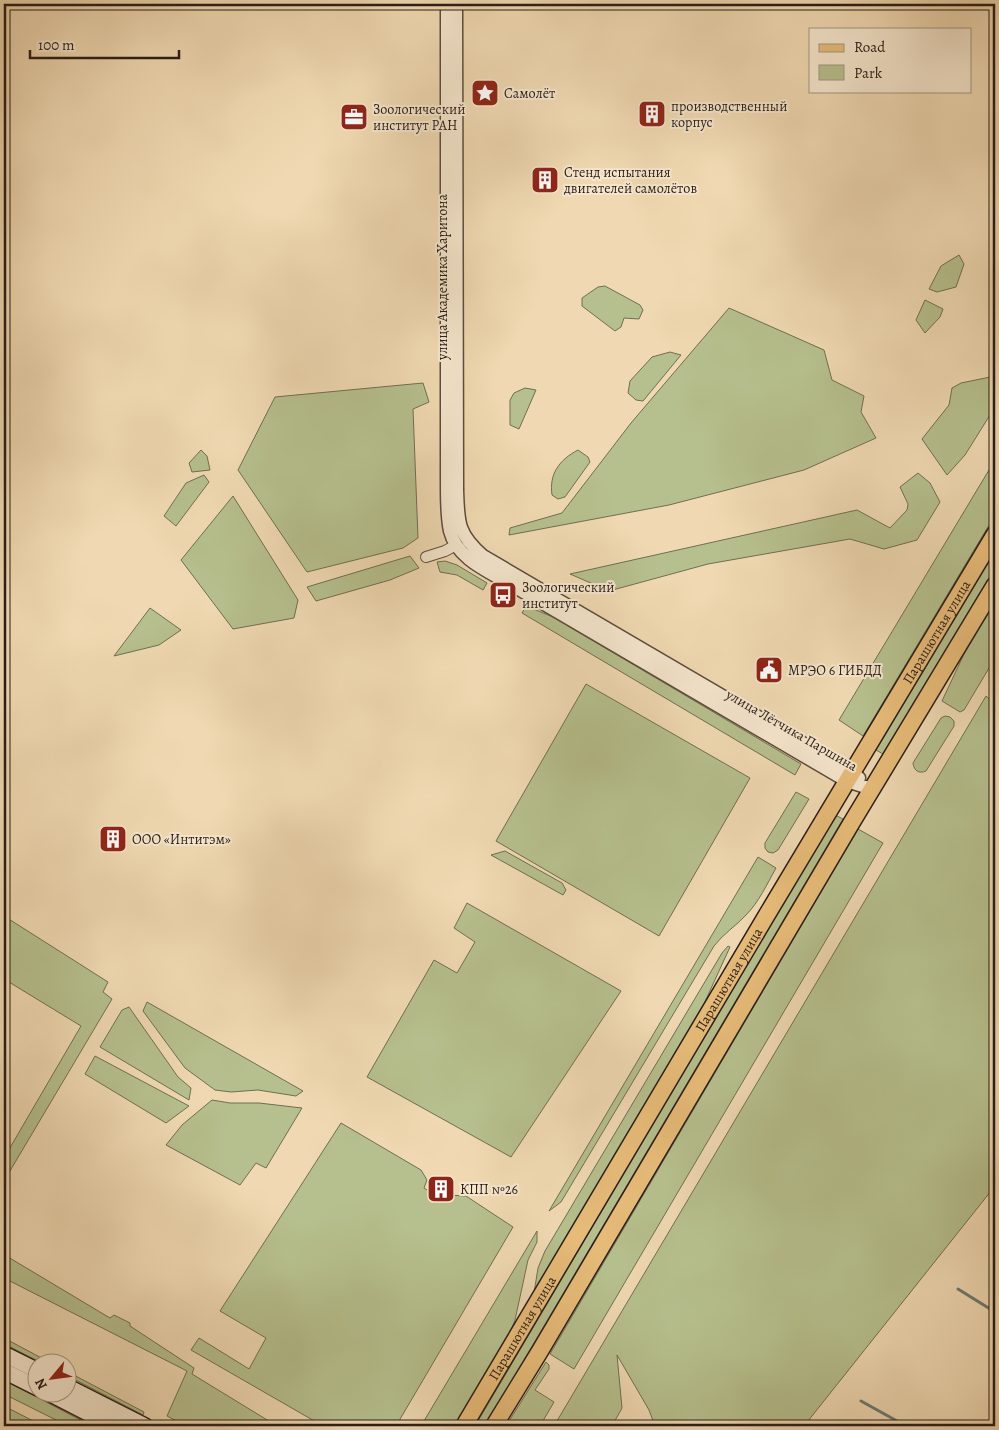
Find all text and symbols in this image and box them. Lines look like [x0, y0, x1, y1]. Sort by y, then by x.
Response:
scale bar [30, 28, 179, 60]
legend [809, 28, 972, 92]
text: 100 m [38, 35, 75, 55]
text: Road [854, 37, 886, 57]
text: Park [854, 63, 883, 83]
place icon: Самолёт [470, 78, 500, 108]
place label: Самолёт [504, 84, 555, 103]
place label: производственный корпус [671, 97, 787, 132]
building icon: производственный корпус [637, 99, 667, 129]
place label: Зоологический институт РАН [373, 100, 465, 135]
office icon: Зоологический институт РАН [339, 102, 369, 132]
place label: Стенд испытания двигателей самолётов [563, 163, 697, 198]
building icon: Стенд испытания двигателей самолётов [530, 165, 560, 195]
street label: улица Академика Харитона [433, 194, 452, 361]
street label: Парашютная улица [898, 576, 976, 688]
place label: Зоологический институт [522, 578, 614, 613]
bus stop icon: Зоологический институт [488, 580, 518, 610]
public building icon: МРЭО 6 ГИБДД [754, 655, 784, 685]
place label: МРЭО 6 ГИБДД [788, 661, 882, 680]
street label: улица Лётчика Паршина [722, 685, 861, 776]
building icon: ООО «Интитэм» [98, 824, 128, 854]
place label: ООО «Интитэм» [132, 830, 231, 849]
street label: Парашютная улица [691, 924, 767, 1035]
building icon: КПП №26 [426, 1174, 456, 1204]
place label: КПП №26 [460, 1180, 518, 1199]
street label: Парашютная улица [484, 1272, 561, 1384]
north arrow [28, 1352, 78, 1402]
text: N [30, 1375, 52, 1393]

